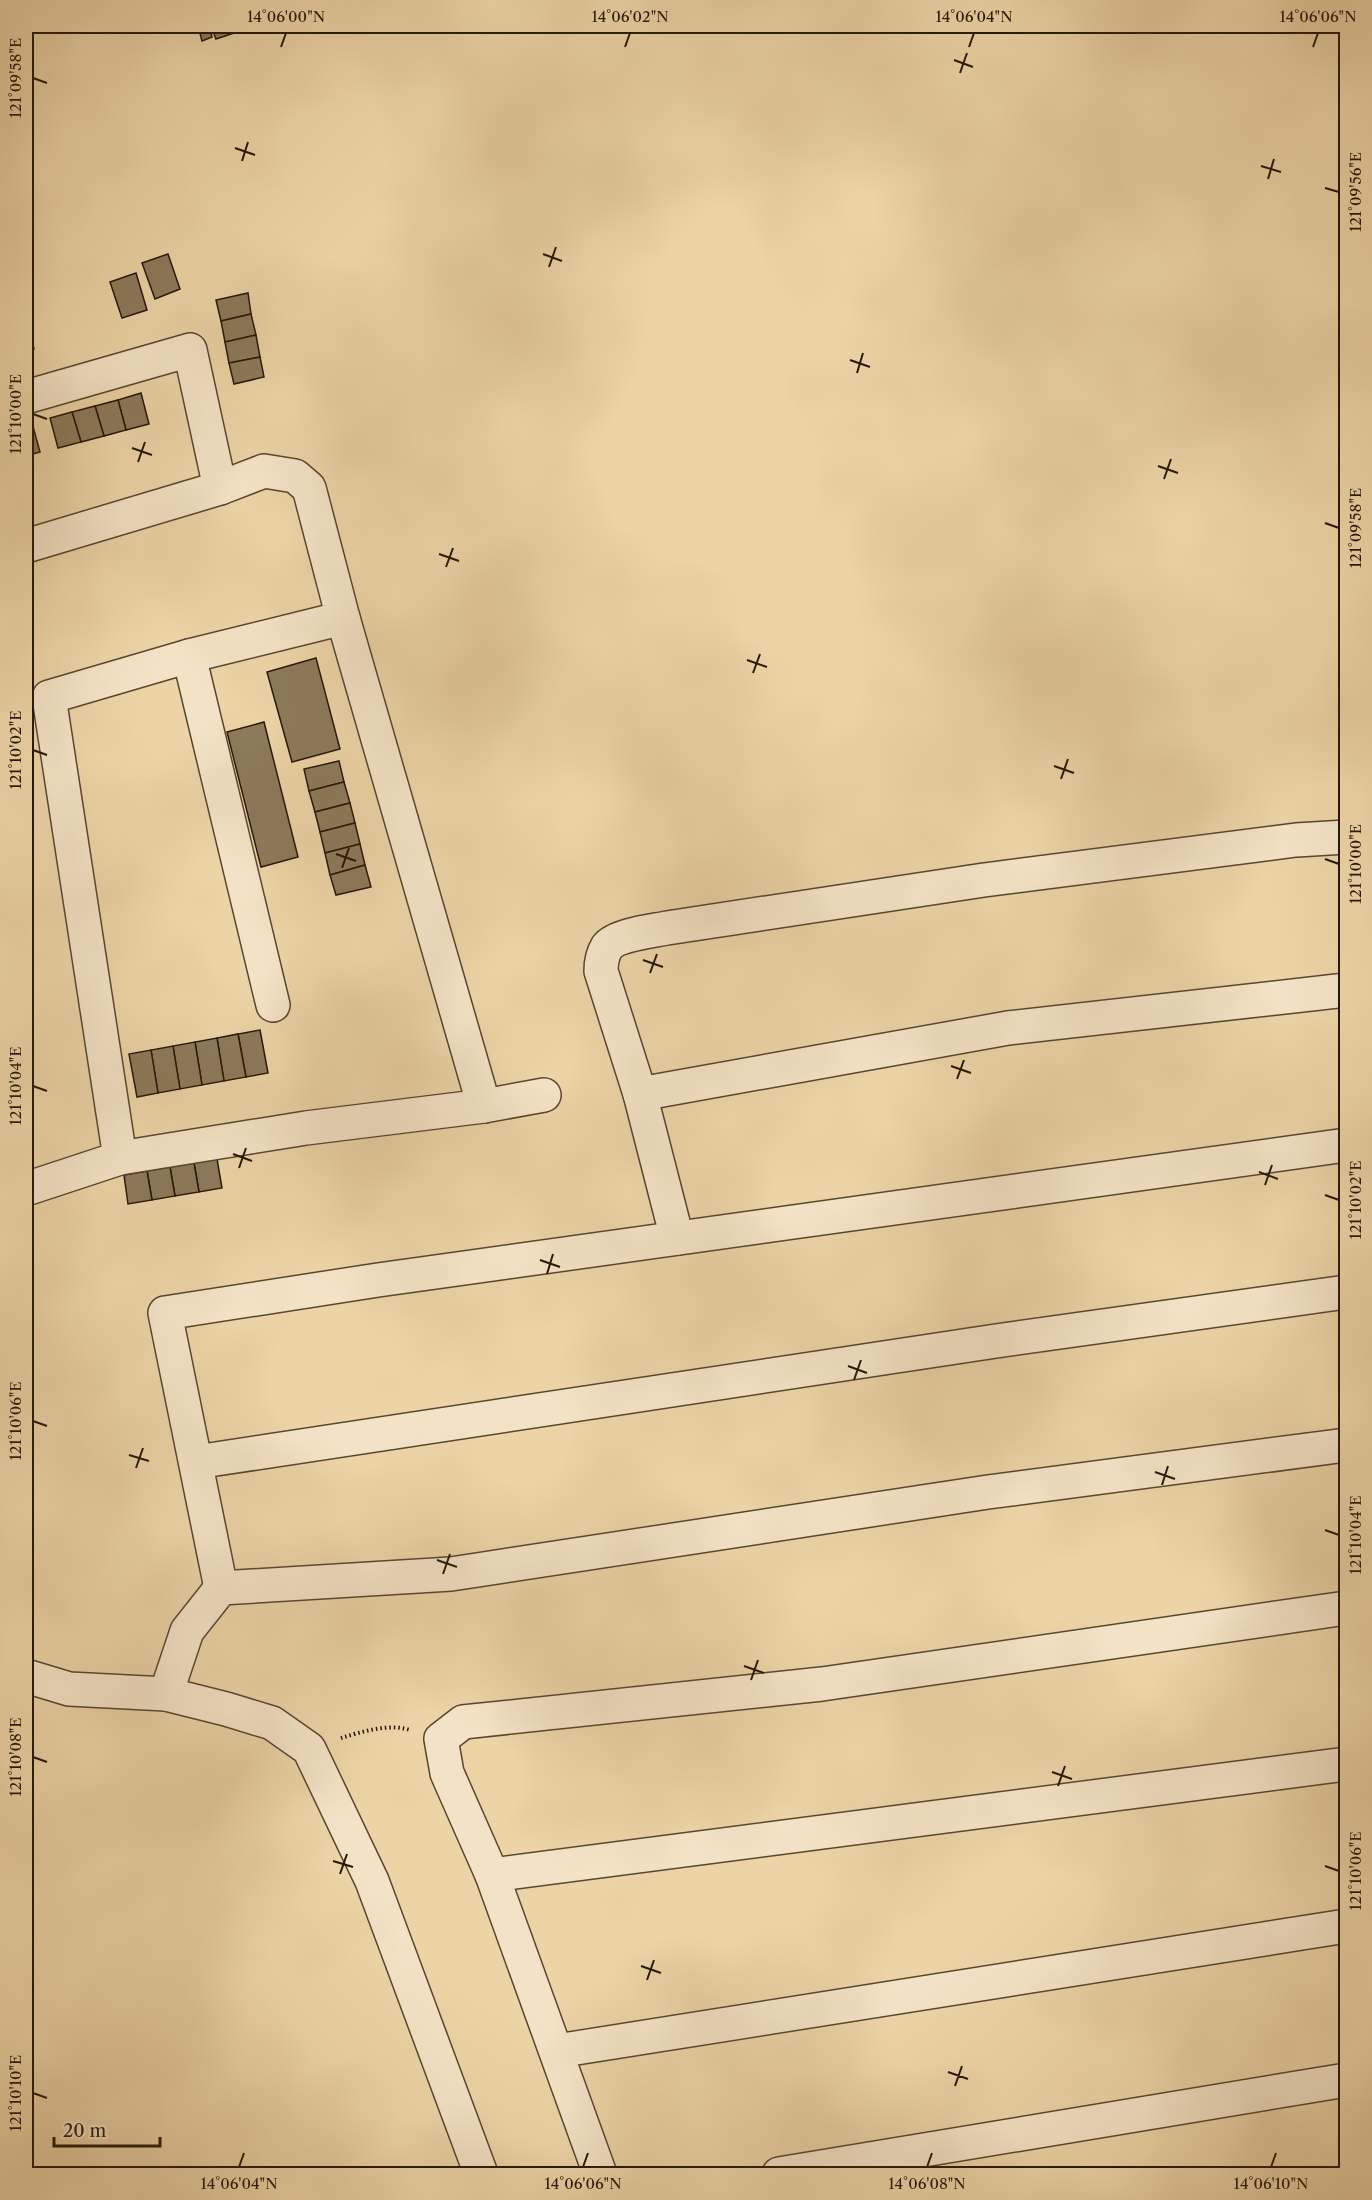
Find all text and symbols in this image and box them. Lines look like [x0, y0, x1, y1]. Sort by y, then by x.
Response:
text: 14°06'00"N [247, 7, 325, 26]
text: 14°06'02"N [591, 7, 669, 26]
text: 14°06'04"N [935, 7, 1013, 26]
text: 14°06'06"N [1279, 7, 1357, 26]
text: 121°09'58"E [6, 38, 25, 118]
text: 121°09'56"E [1346, 152, 1365, 232]
text: 121°10'00"E [6, 374, 25, 454]
text: 121°09'58"E [1346, 488, 1365, 568]
text: 121°10'02"E [6, 710, 25, 790]
text: 121°10'00"E [1346, 824, 1365, 904]
text: 121°10'04"E [6, 1046, 25, 1126]
text: 121°10'02"E [1346, 1160, 1365, 1240]
text: 121°10'06"E [6, 1381, 25, 1461]
text: 121°10'04"E [1346, 1495, 1365, 1575]
text: 121°10'08"E [6, 1717, 25, 1797]
text: 121°10'06"E [1346, 1831, 1365, 1911]
text: 121°10'10"E [6, 2055, 25, 2131]
scale bar [54, 2110, 160, 2148]
text: 20 m [63, 2120, 107, 2142]
text: 14°06'04"N [200, 2174, 278, 2193]
text: 14°06'06"N [544, 2174, 622, 2193]
text: 14°06'08"N [888, 2174, 966, 2193]
text: 14°06'10"N [1234, 2174, 1308, 2193]

